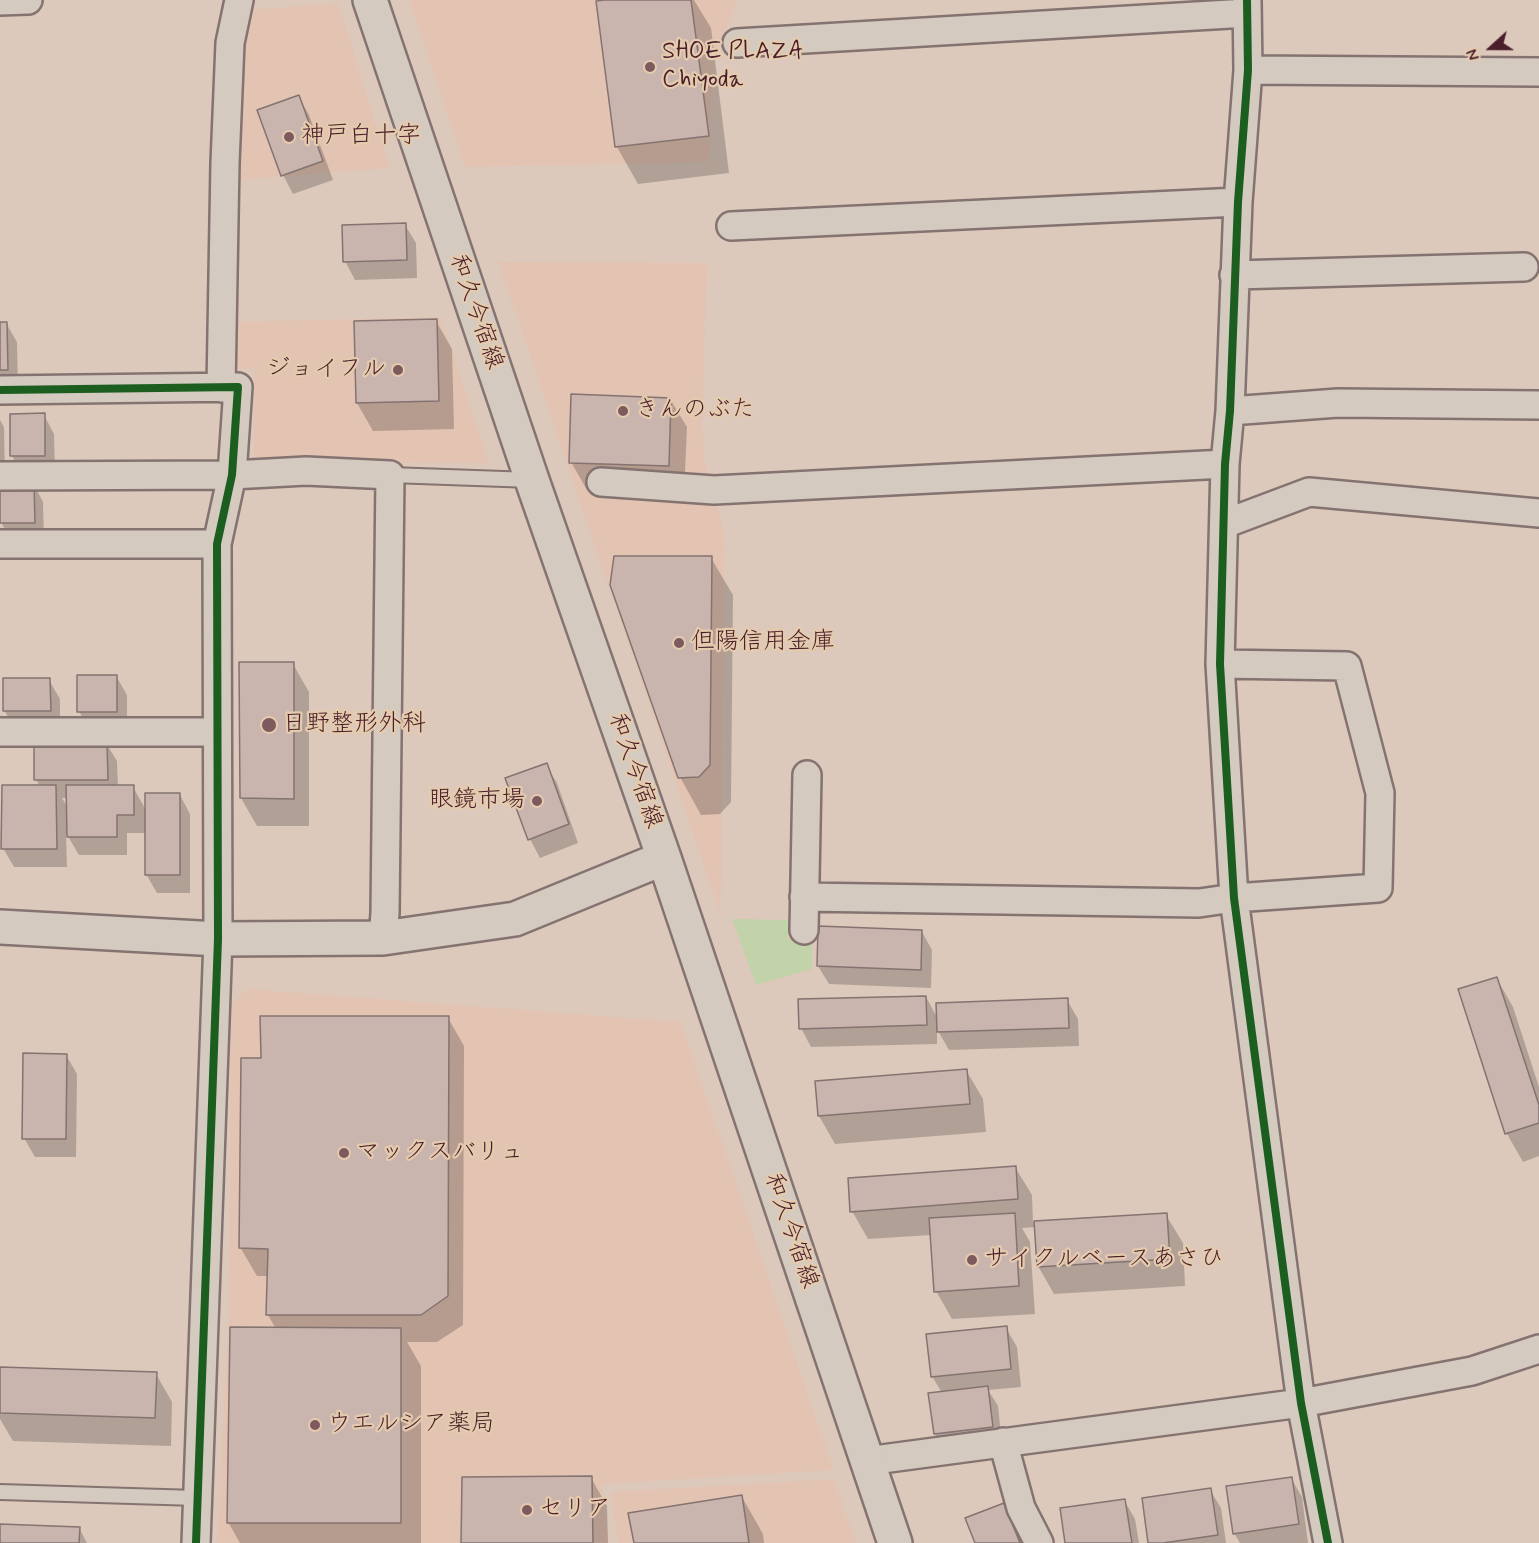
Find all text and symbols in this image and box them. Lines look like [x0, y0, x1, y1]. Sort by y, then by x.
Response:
north arrow [1461, 18, 1521, 78]
place label: SHOE PLAZA Chiyoda [662, 39, 803, 95]
text: N [1462, 46, 1485, 63]
marker: SHOE PLAZA Chiyoda [643, 60, 657, 74]
place label: 神戸白十字 [301, 123, 421, 151]
marker: 神戸白十字 [282, 130, 296, 144]
street label: 和久今宿線 [442, 251, 508, 373]
place label: ジョイフル [266, 356, 386, 384]
marker: ジョイフル [391, 363, 405, 377]
place label: きんのぶた [635, 397, 755, 425]
marker: きんのぶた [616, 404, 630, 418]
place label: 但陽信用金庫 [691, 629, 835, 657]
marker: 但陽信用金庫 [672, 636, 686, 650]
street label: 和久今宿線 [601, 710, 667, 832]
place label: 日野整形外科 [282, 711, 426, 739]
marker: 日野整形外科 [260, 716, 278, 734]
place label: 眼鏡市場 [429, 787, 525, 815]
marker: 眼鏡市場 [530, 794, 544, 808]
place label: マックスバリュ [356, 1139, 524, 1167]
marker: マックスバリュ [337, 1146, 351, 1160]
street label: 和久今宿線 [757, 1170, 823, 1292]
place label: サイクルベースあさひ [984, 1246, 1224, 1274]
marker: サイクルベースあさひ [965, 1253, 979, 1267]
place label: ウエルシア薬局 [327, 1411, 495, 1439]
marker: ウエルシア薬局 [308, 1418, 322, 1432]
place label: セリア [539, 1496, 611, 1524]
marker: セリア [520, 1503, 534, 1517]

